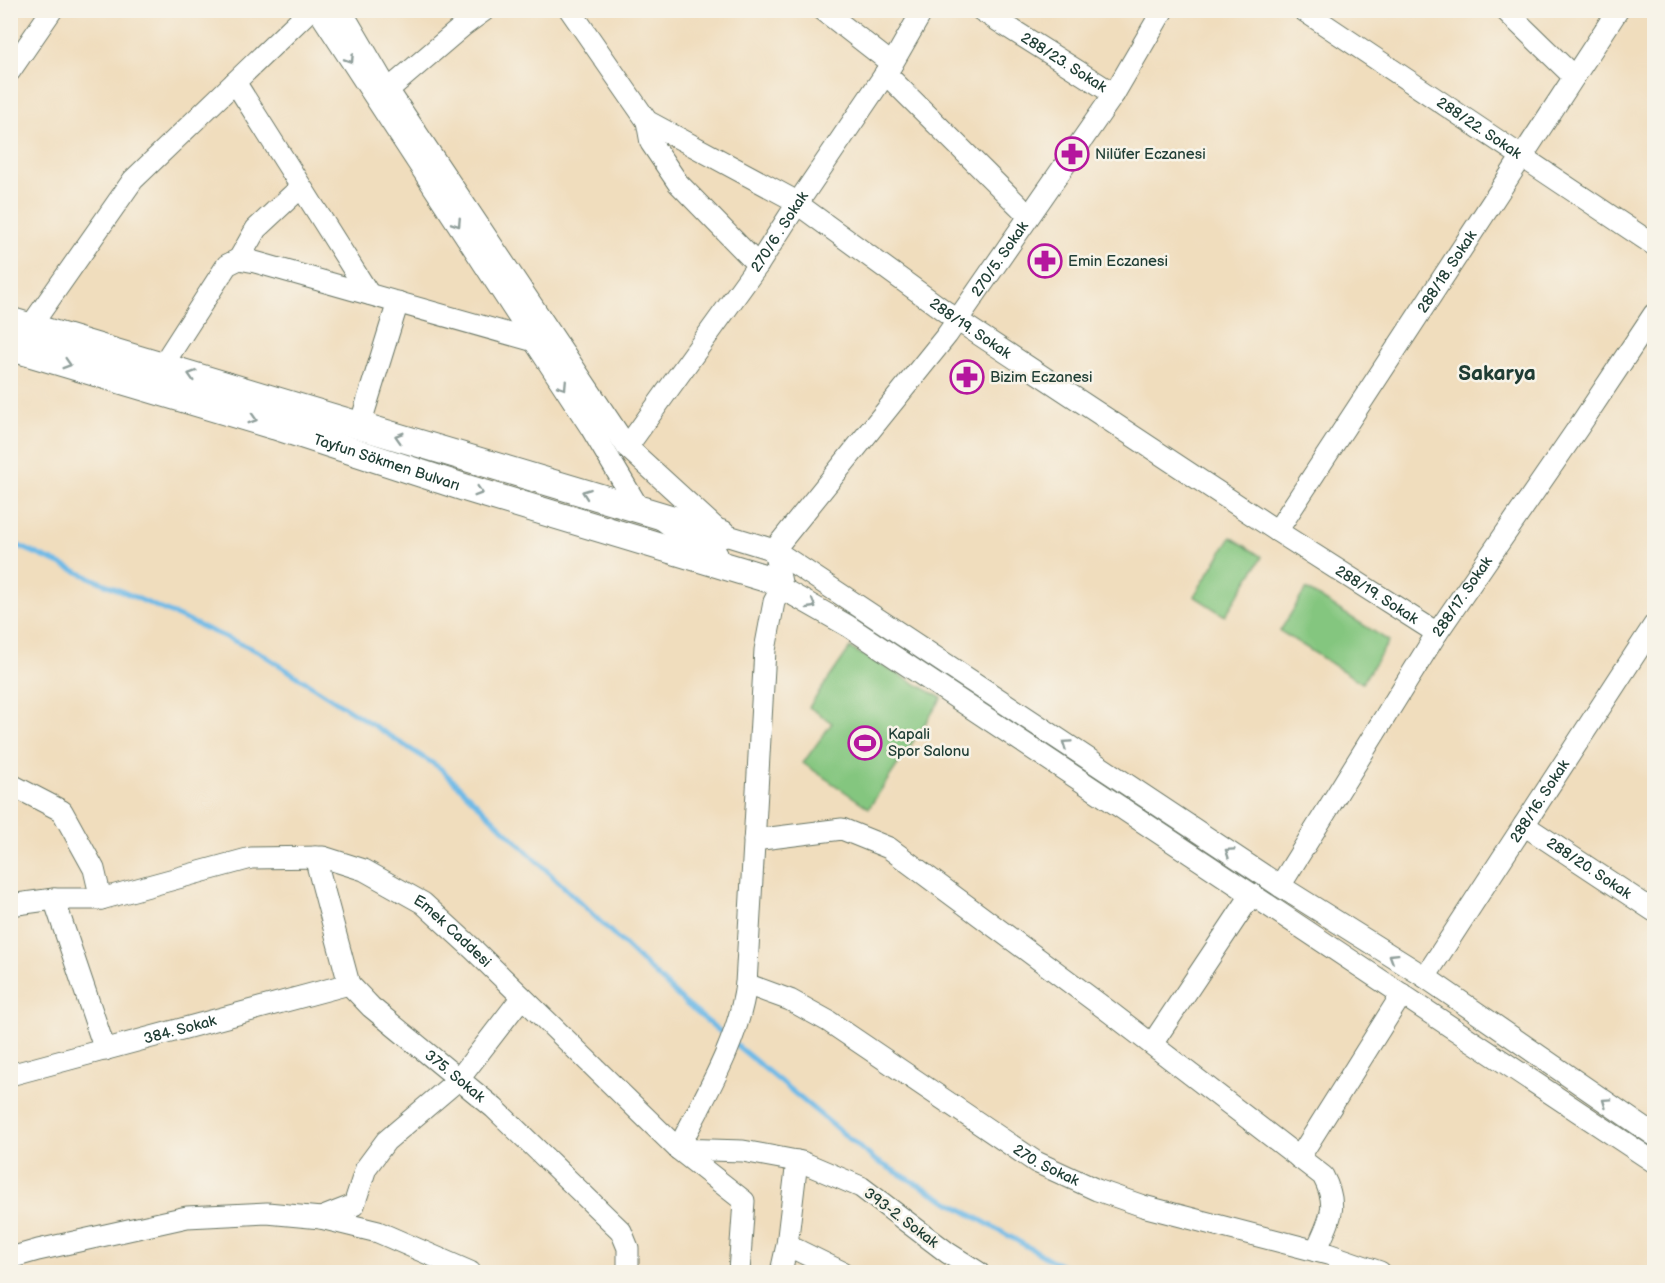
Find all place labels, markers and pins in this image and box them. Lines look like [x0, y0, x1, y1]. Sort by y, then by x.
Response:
pharmacy icon: Nilüfer Eczanesi [1054, 136, 1090, 172]
place label: Nilüfer Eczanesi [1095, 145, 1206, 164]
pharmacy icon: Emin Eczanesi [1027, 243, 1063, 279]
place label: Emin Eczanesi [1068, 252, 1168, 271]
pharmacy icon: Bizim Eczanesi [949, 359, 985, 395]
place label: Bizim Eczanesi [990, 368, 1093, 387]
sports icon: Kapali Spor Salonu [847, 725, 883, 761]
place label: Kapali Spor Salonu [888, 725, 970, 761]

